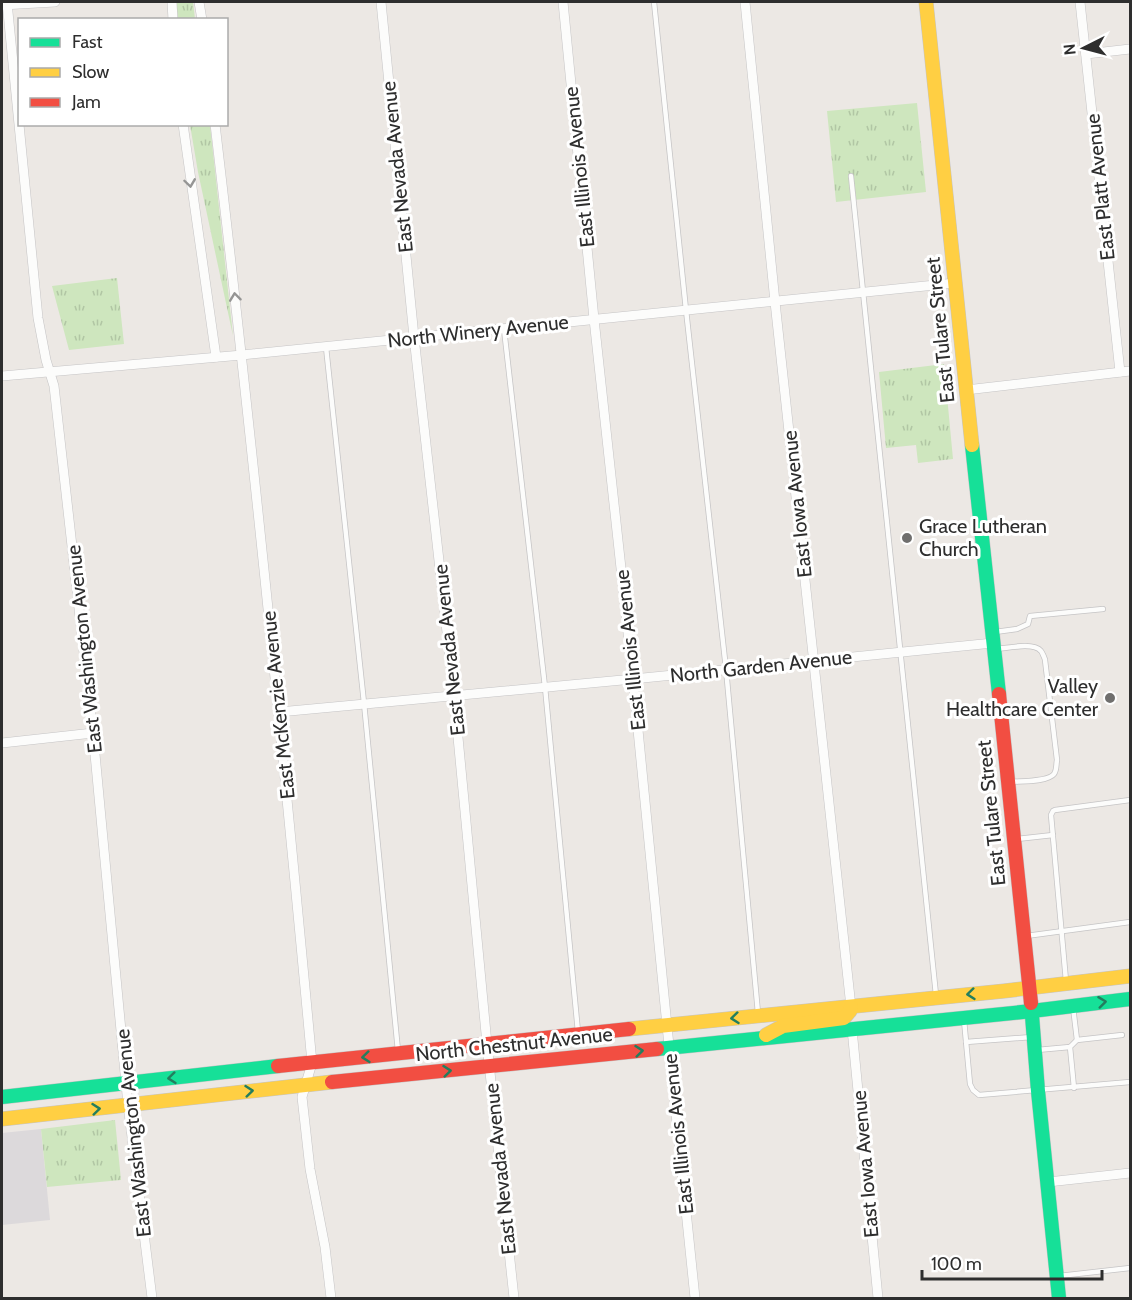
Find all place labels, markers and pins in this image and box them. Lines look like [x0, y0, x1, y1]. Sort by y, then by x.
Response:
place label: Grace Lutheran Church [919, 514, 1047, 561]
marker: Grace Lutheran Church [900, 531, 914, 545]
place label: Valley Healthcare Center [946, 674, 1099, 721]
marker: Valley Healthcare Center [1103, 691, 1117, 705]

